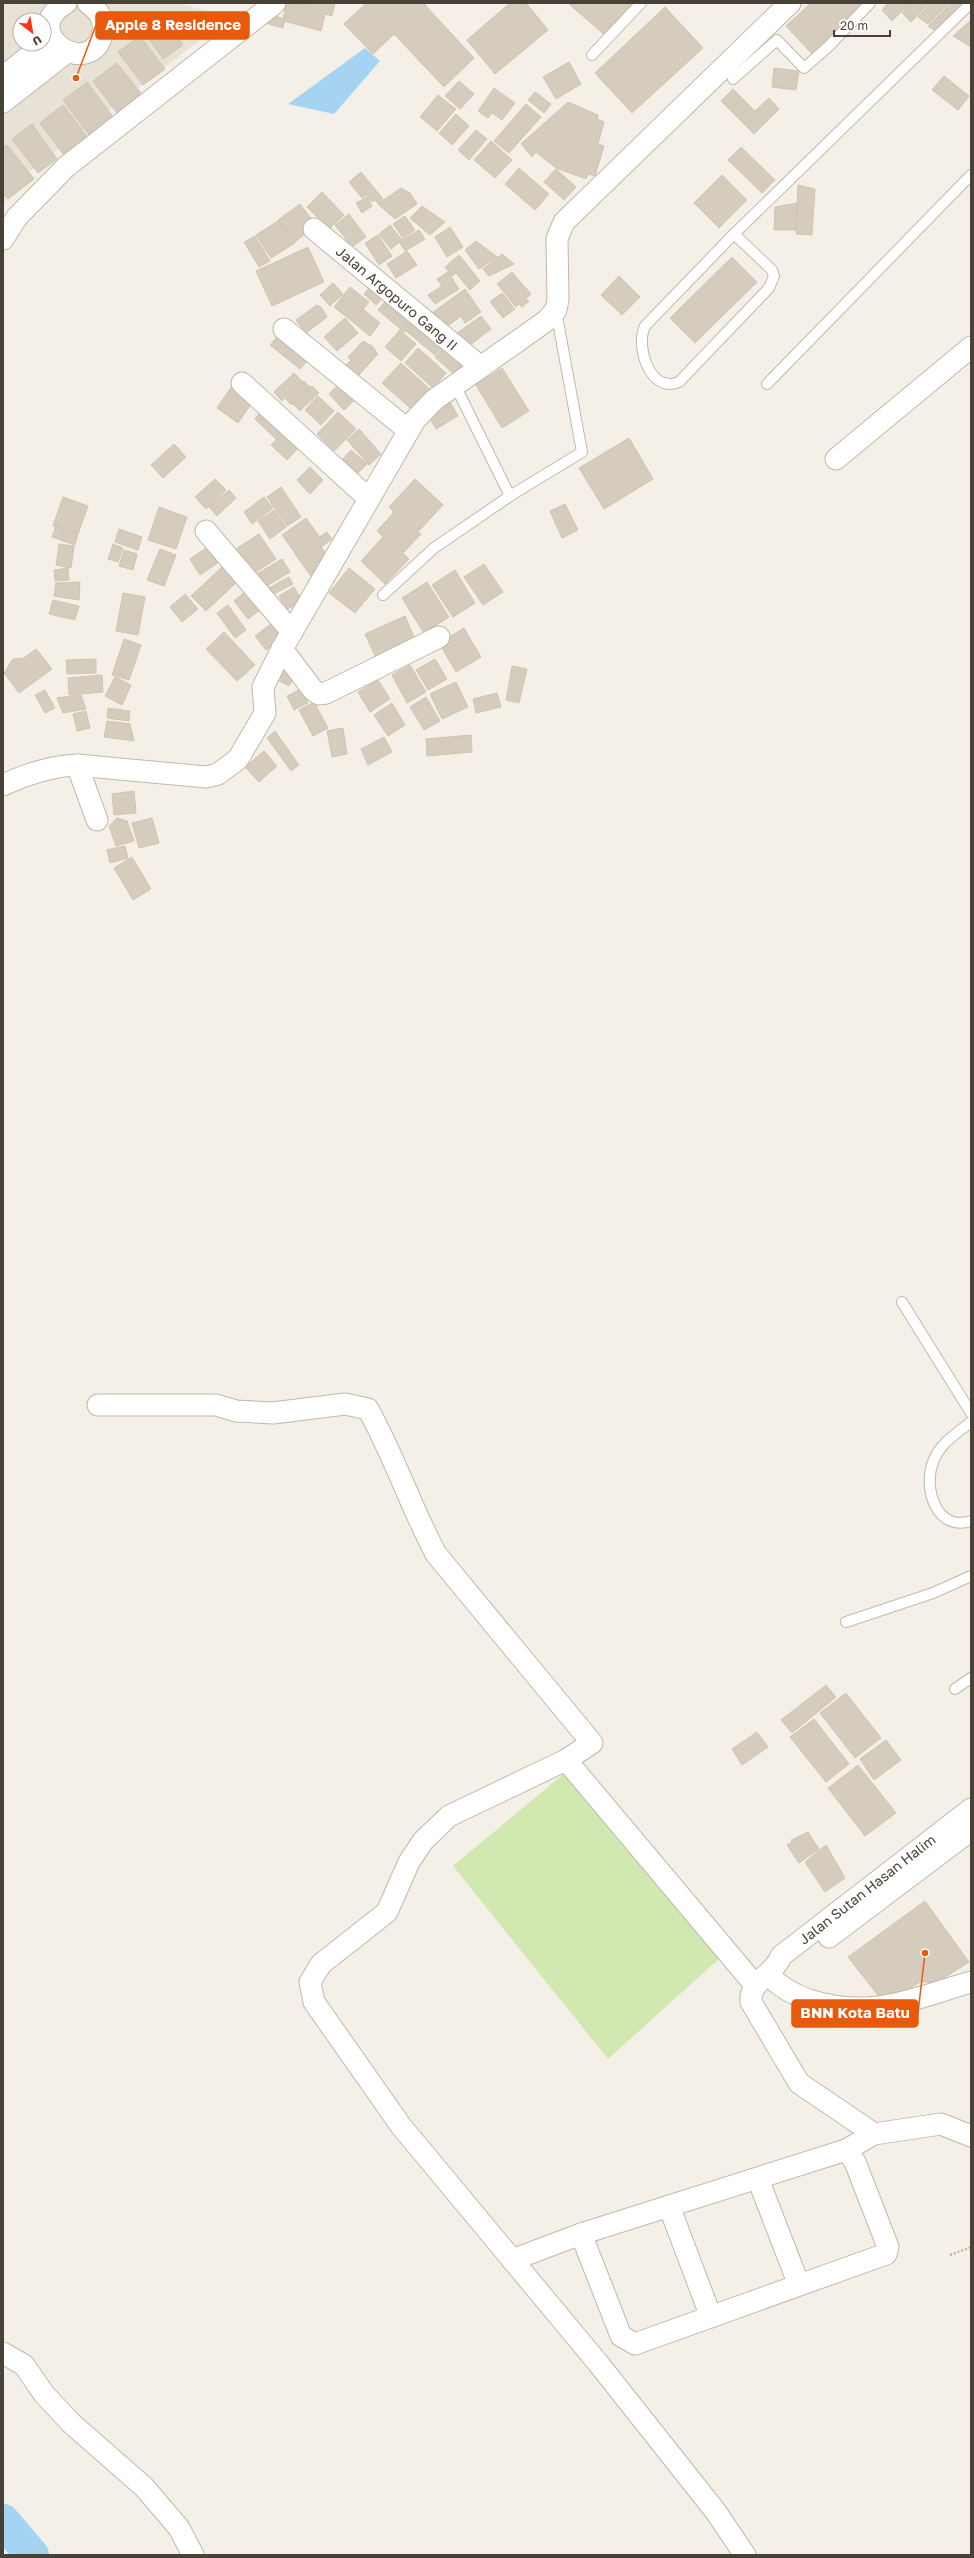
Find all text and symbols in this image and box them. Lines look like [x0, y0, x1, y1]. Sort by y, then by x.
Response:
north arrow [12, 12, 52, 52]
callout: Apple 8 Residence [96, 12, 249, 39]
scale bar [834, 12, 890, 38]
text: Apple 8 Residence [105, 15, 241, 33]
text: 20 m [840, 18, 868, 33]
text: U [31, 33, 44, 49]
street label: Jalan Argopuro Gang II [333, 242, 461, 354]
street label: Jalan Sutan Hasan Halim [795, 1830, 939, 1948]
callout: BNN Kota Batu [792, 2000, 918, 2027]
text: BNN Kota Batu [800, 2003, 910, 2021]

